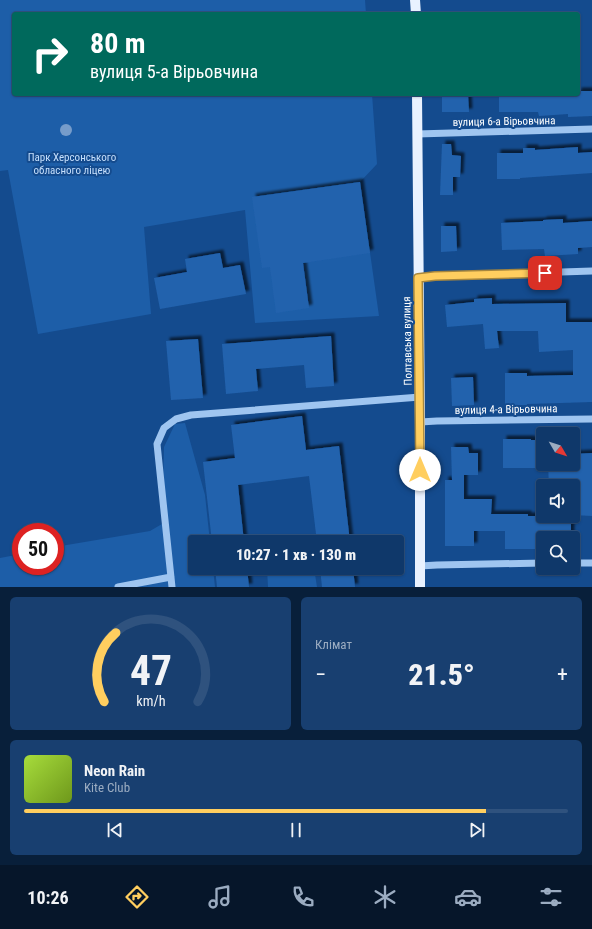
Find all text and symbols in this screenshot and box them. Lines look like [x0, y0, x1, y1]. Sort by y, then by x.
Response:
text: 80 m [90, 27, 146, 60]
icon: right [24, 28, 76, 80]
text: вулиця 5-а Вірьовчина [90, 61, 258, 82]
street label: вулиця 6-а Вірьовчина [453, 114, 555, 129]
park label: Парк Херсонського обласного ліцею [28, 151, 117, 177]
pin [528, 256, 562, 290]
icon: arrive [534, 262, 556, 284]
street label: Полтавська вулиця [400, 296, 415, 386]
street label: вулиця 4-а Вірьовчинa [455, 402, 557, 417]
north arrow [536, 427, 580, 471]
map controls [536, 427, 580, 575]
position arrow [399, 449, 441, 491]
button: sound [536, 479, 580, 523]
speed limit sign: 50 [12, 523, 64, 575]
button: search [536, 531, 580, 575]
text: 10:27 · 1 хв · 130 m [236, 546, 356, 564]
text: Клімат [315, 637, 352, 652]
text: 47 [129, 645, 172, 694]
text: 21.5° [408, 657, 475, 692]
text: − [315, 662, 326, 687]
text: + [557, 662, 568, 687]
text: km/h [136, 692, 165, 708]
text: Neon Rain [84, 762, 145, 780]
text: Kite Club [84, 780, 130, 795]
icon: previous [104, 819, 126, 841]
icon: pause [285, 819, 307, 841]
icon: next [466, 819, 488, 841]
icon: directions [123, 883, 151, 911]
icon: music [206, 883, 234, 911]
icon: phone [289, 883, 317, 911]
icon: climate [371, 883, 399, 911]
icon: car [454, 883, 482, 911]
icon: filters [537, 883, 565, 911]
text: 10:26 [27, 887, 69, 908]

